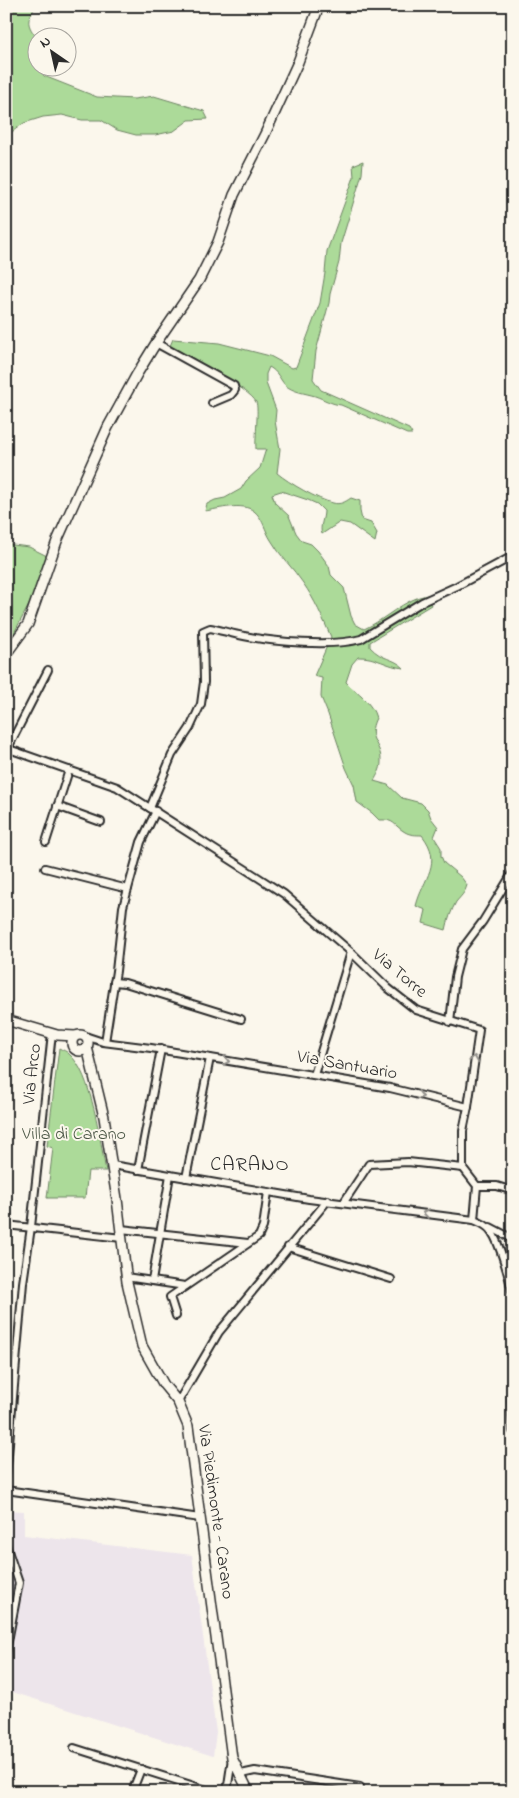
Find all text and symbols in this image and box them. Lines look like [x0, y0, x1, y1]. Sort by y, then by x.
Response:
north arrow [28, 28, 78, 78]
text: N [36, 31, 55, 54]
street label: Via Torre [365, 943, 433, 1005]
street label: Via Arco [17, 1042, 49, 1107]
street label: Via Santuario [294, 1044, 399, 1088]
one-way arrow [222, 1055, 231, 1065]
one-way arrow [469, 1055, 479, 1063]
one-way arrow [416, 1090, 425, 1101]
park label: Villa di Carano [21, 1122, 126, 1148]
district label: CARANO [210, 1151, 290, 1180]
one-way arrow [422, 1208, 430, 1219]
street label: Via Piedimonte - Carano [190, 1422, 240, 1601]

